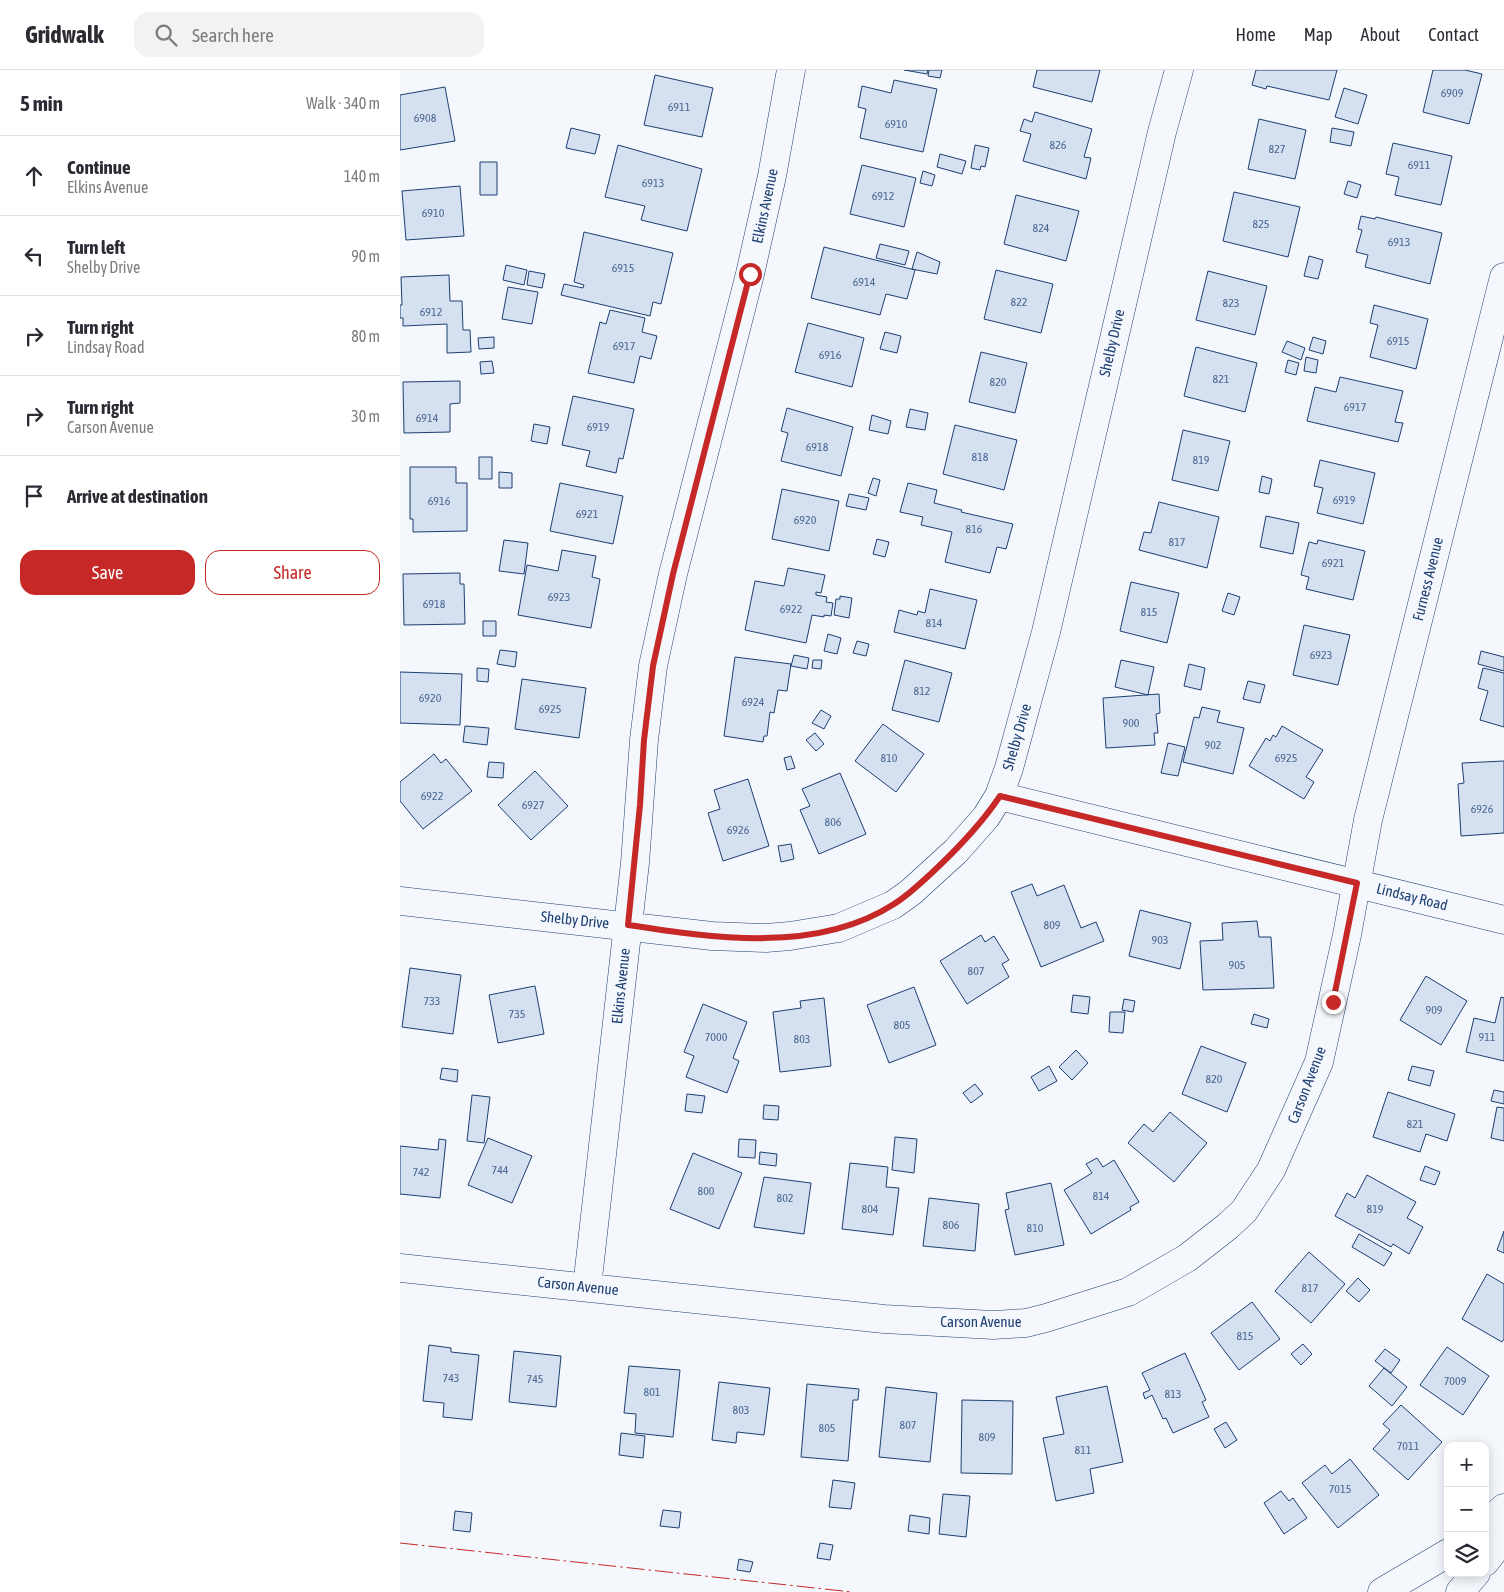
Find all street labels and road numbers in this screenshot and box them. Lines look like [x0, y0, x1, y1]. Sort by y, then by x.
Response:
street label: Elkins Avenue [748, 167, 781, 245]
street label: Shelby Drive [1096, 307, 1128, 378]
street label: Furness Avenue [1409, 535, 1446, 623]
street label: Shelby Drive [999, 701, 1034, 772]
street label: Lindsay Road [1375, 879, 1449, 914]
street label: Shelby Drive [540, 907, 610, 932]
street label: Elkins Avenue [608, 947, 633, 1025]
street label: Carson Avenue [1284, 1044, 1329, 1126]
street label: Carson Avenue [537, 1273, 620, 1298]
street label: Carson Avenue [940, 1313, 1022, 1330]

